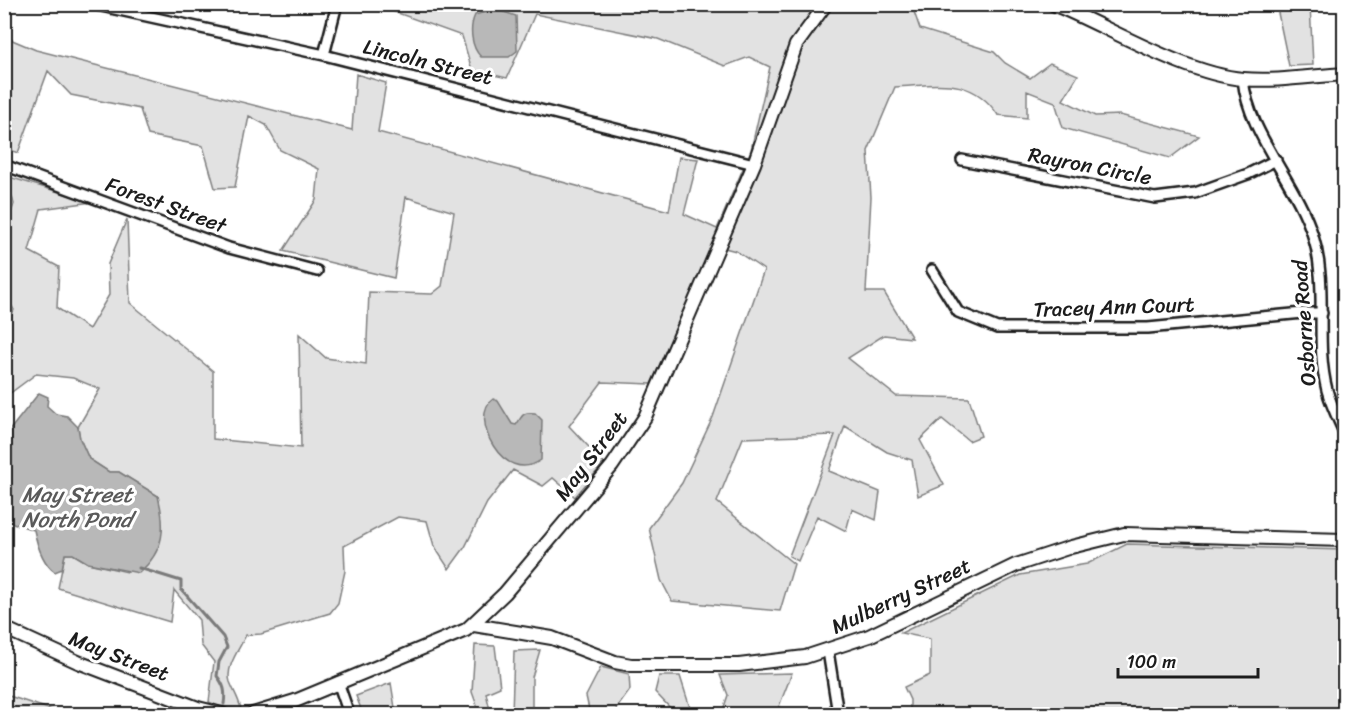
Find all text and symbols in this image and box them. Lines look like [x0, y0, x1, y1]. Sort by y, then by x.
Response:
street label: Lincoln Street [359, 28, 497, 96]
street label: Rayron Circle [1025, 135, 1155, 197]
street label: Forest Street [100, 166, 233, 245]
street label: Osborne Road [1281, 257, 1327, 387]
street label: Tracey Ann Court [1033, 285, 1195, 329]
street label: May Street [544, 403, 638, 509]
water label: May Street North Pond [22, 475, 137, 539]
street label: Mulberry Street [825, 547, 977, 645]
street label: May Street [63, 619, 175, 693]
scale bar [1118, 641, 1258, 679]
text: 100 m [1127, 646, 1176, 678]

